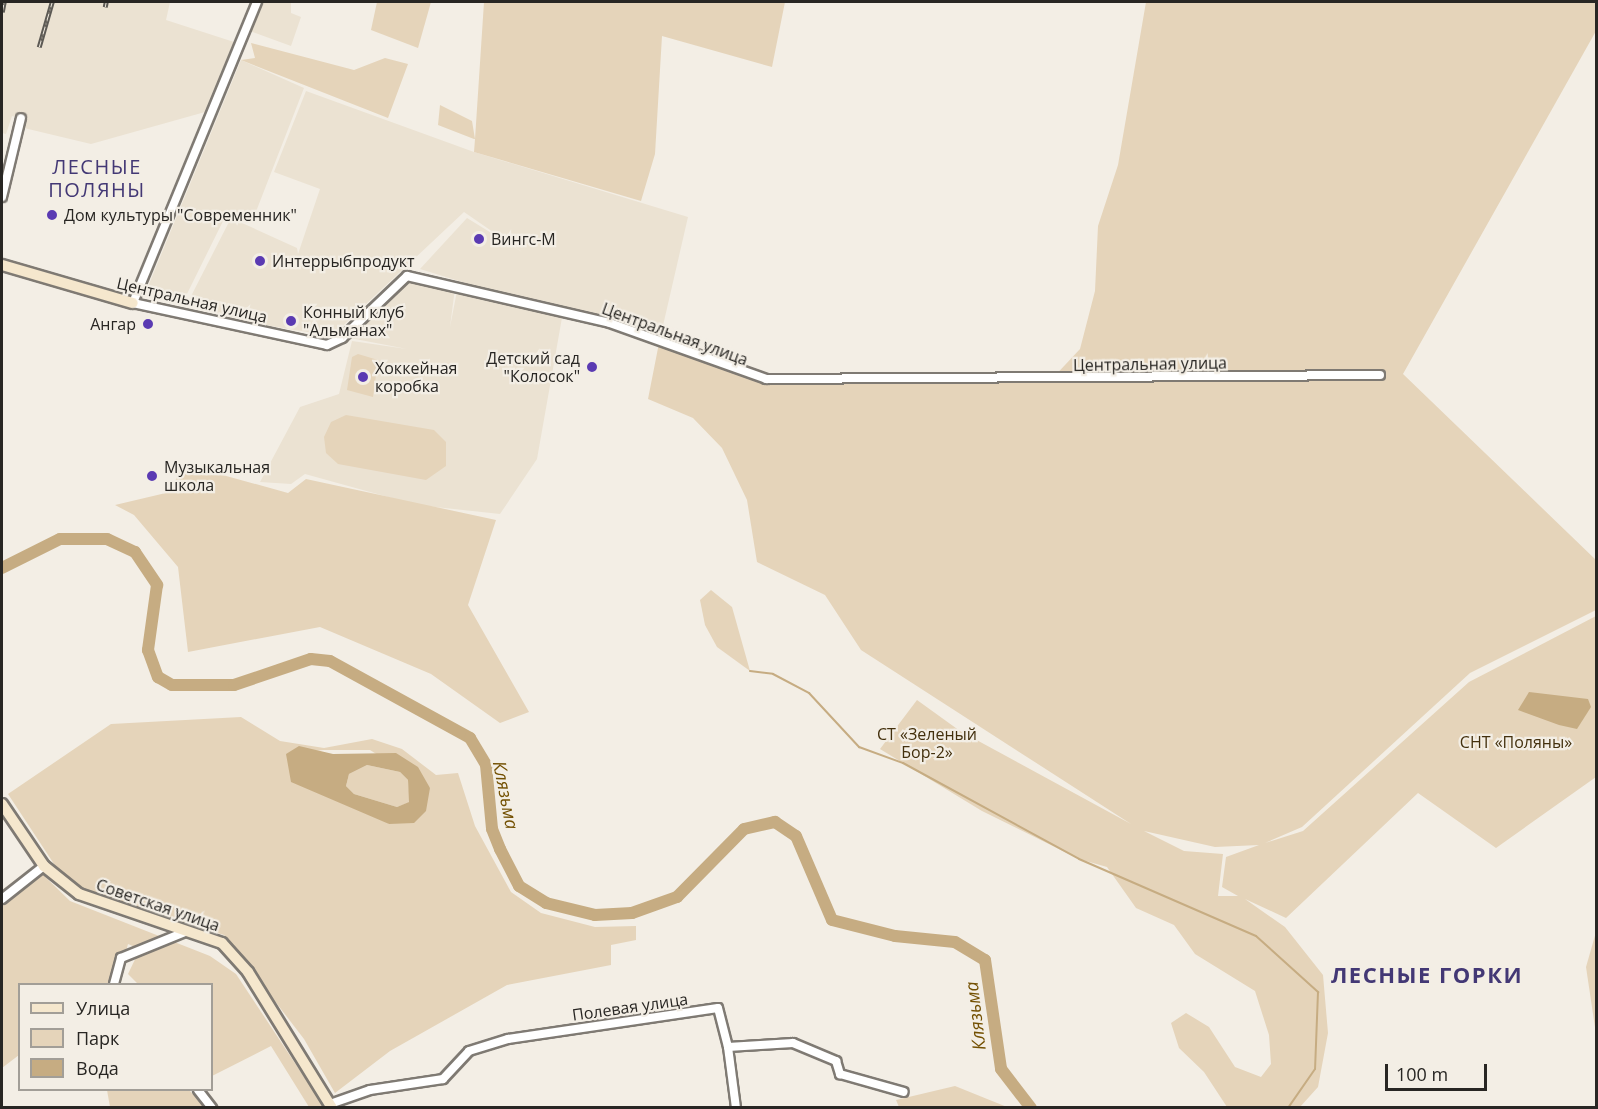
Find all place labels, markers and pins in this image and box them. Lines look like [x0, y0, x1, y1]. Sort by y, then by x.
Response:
place label: Дом культуры "Современник" [64, 205, 297, 225]
marker: Дом культуры "Современник" [45, 208, 59, 222]
place label: Вингс-М [491, 229, 556, 249]
marker: Вингс-М [472, 232, 486, 246]
place label: Интеррыбпродукт [272, 251, 415, 271]
marker: Интеррыбпродукт [253, 254, 267, 268]
place label: Конный клуб "Альманах" [303, 302, 404, 340]
place label: Ангар [90, 314, 136, 334]
marker: Конный клуб "Альманах" [284, 314, 298, 328]
marker: Ангар [141, 317, 155, 331]
place label: Детский сад "Колосок" [486, 348, 580, 386]
place label: Хоккейная коробка [375, 358, 457, 396]
marker: Детский сад "Колосок" [585, 360, 599, 374]
marker: Хоккейная коробка [356, 370, 370, 384]
place label: Музыкальная школа [164, 457, 270, 495]
marker: Музыкальная школа [145, 469, 159, 483]

